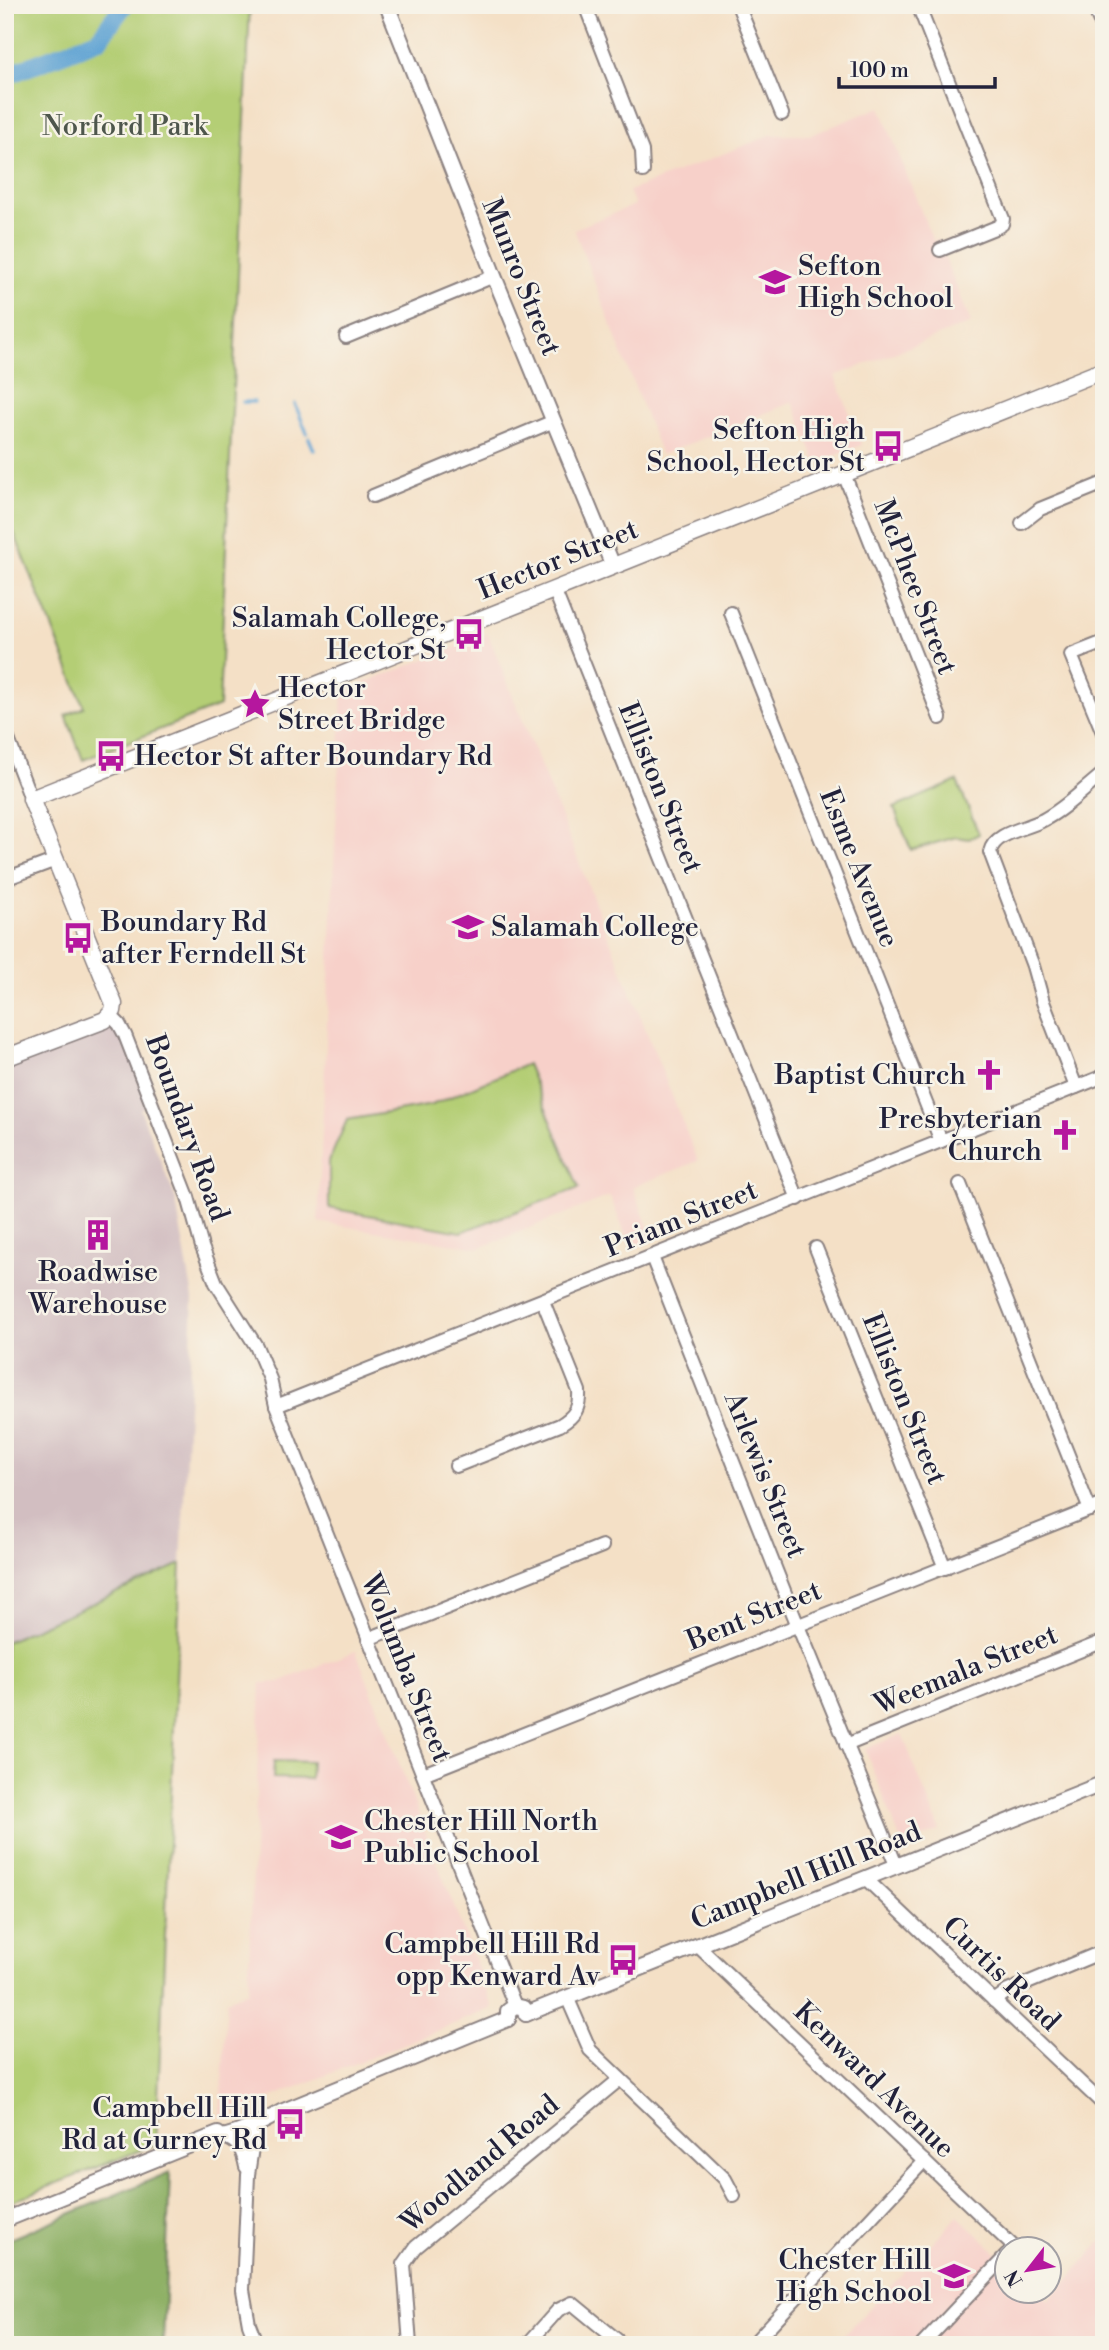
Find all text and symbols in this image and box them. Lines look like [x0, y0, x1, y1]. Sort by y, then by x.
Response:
scale bar [839, 46, 995, 90]
text: 100 m [850, 58, 909, 84]
park label: Norford Park [42, 109, 209, 144]
street label: Munro Street [474, 193, 568, 361]
place label: Sefton High School [798, 249, 953, 316]
school or university icon: Sefton High School [758, 265, 792, 299]
place label: Sefton High School, Hector St [646, 413, 865, 480]
bus stop icon: Sefton High School, Hector St [871, 429, 905, 463]
street label: McPhee Street [866, 494, 964, 680]
street label: Hector Street [473, 512, 643, 608]
place label: Salamah College, Hector St [232, 601, 446, 668]
bus stop icon: Salamah College, Hector St [452, 617, 486, 651]
place label: Hector Street Bridge [278, 671, 446, 738]
place icon: Hector Street Bridge [238, 687, 272, 721]
street label: Elliston Street [610, 697, 710, 879]
bus stop icon: Hector St after Boundary Rd [94, 739, 128, 773]
place label: Hector St after Boundary Rd [134, 739, 493, 774]
street label: Esme Avenue [811, 783, 907, 953]
place label: Boundary Rd after Ferndell St [100, 905, 306, 972]
school or university icon: Salamah College [451, 910, 485, 944]
place label: Salamah College [491, 910, 699, 945]
bus stop icon: Boundary Rd after Ferndell St [61, 921, 95, 955]
street label: Boundary Road [137, 1029, 237, 1226]
place label: Baptist Church [773, 1058, 966, 1093]
church icon: Baptist Church [972, 1058, 1006, 1092]
place label: Presbyterian Church [879, 1102, 1042, 1169]
church icon: Presbyterian Church [1048, 1118, 1082, 1152]
street label: Priam Street [600, 1172, 763, 1265]
building icon: Roadwise Warehouse [81, 1218, 115, 1252]
place label: Roadwise Warehouse [28, 1255, 167, 1322]
street label: Elliston Street [854, 1308, 954, 1490]
street label: Arlewis Street [715, 1386, 814, 1563]
street label: Wolumba Street [352, 1568, 460, 1767]
street label: Bent Street [681, 1573, 827, 1659]
street label: Weemala Street [868, 1617, 1063, 1723]
place label: Chester Hill North Public School [364, 1804, 599, 1871]
street label: Campbell Hill Road [686, 1814, 926, 1938]
school or university icon: Chester Hill North Public School [324, 1820, 358, 1854]
street label: Curtis Road [935, 1909, 1067, 2039]
place label: Campbell Hill Rd opp Kenward Av [384, 1927, 601, 1994]
bus stop icon: Campbell Hill Rd opp Kenward Av [606, 1943, 640, 1977]
street label: Kenward Avenue [786, 1994, 962, 2166]
street label: Woodland Road [393, 2087, 567, 2241]
place label: Campbell Hill Rd at Gurney Rd [62, 2091, 267, 2158]
bus stop icon: Campbell Hill Rd at Gurney Rd [273, 2107, 307, 2141]
north arrow [993, 2234, 1064, 2304]
place label: Chester Hill High School [776, 2243, 931, 2310]
school or university icon: Chester Hill High School [937, 2259, 971, 2293]
text: N [1000, 2266, 1028, 2291]

